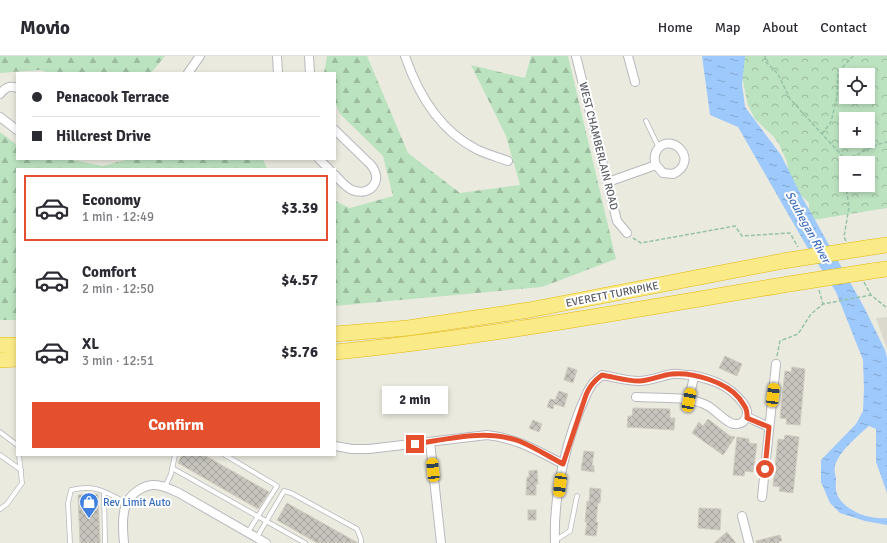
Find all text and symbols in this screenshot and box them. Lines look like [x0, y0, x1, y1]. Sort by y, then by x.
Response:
text: Movio [20, 16, 70, 40]
text: Home [658, 19, 693, 36]
text: Map [715, 19, 740, 36]
text: About [762, 19, 798, 36]
text: Contact [820, 19, 867, 36]
map controls [839, 68, 875, 192]
button: locate [839, 68, 875, 104]
street label: WEST CHAMBERLAIN ROAD [576, 81, 621, 211]
text: Penacook Terrace [56, 88, 169, 106]
button: + [839, 112, 875, 148]
text: Hillcrest Drive [56, 127, 151, 145]
button: − [839, 156, 875, 192]
water label: Souhegan River [782, 189, 834, 267]
icon: car [34, 190, 70, 226]
text: Economy [82, 191, 141, 209]
text: $3.39 [281, 199, 318, 217]
text: 1 min · 12:49 [82, 209, 154, 225]
icon: car [34, 262, 70, 298]
text: Comfort [82, 263, 136, 281]
text: $4.57 [281, 271, 318, 289]
street label: EVERETT TURNPIKE [565, 279, 660, 310]
text: 2 min · 12:50 [82, 281, 154, 297]
icon: car [34, 334, 70, 370]
text: XL [82, 335, 99, 353]
text: $5.76 [281, 343, 318, 361]
text: 3 min · 12:51 [82, 353, 154, 369]
car [766, 382, 780, 408]
callout: 2 min [382, 386, 448, 414]
car [681, 387, 697, 413]
text: 2 min [399, 392, 431, 408]
button: Confirm [32, 402, 320, 448]
route end [406, 435, 424, 453]
car [426, 457, 440, 483]
route start [756, 460, 774, 478]
car [553, 472, 567, 498]
shop icon: Rev Limit Auto [78, 491, 100, 519]
place label: Rev Limit Auto [103, 496, 171, 509]

